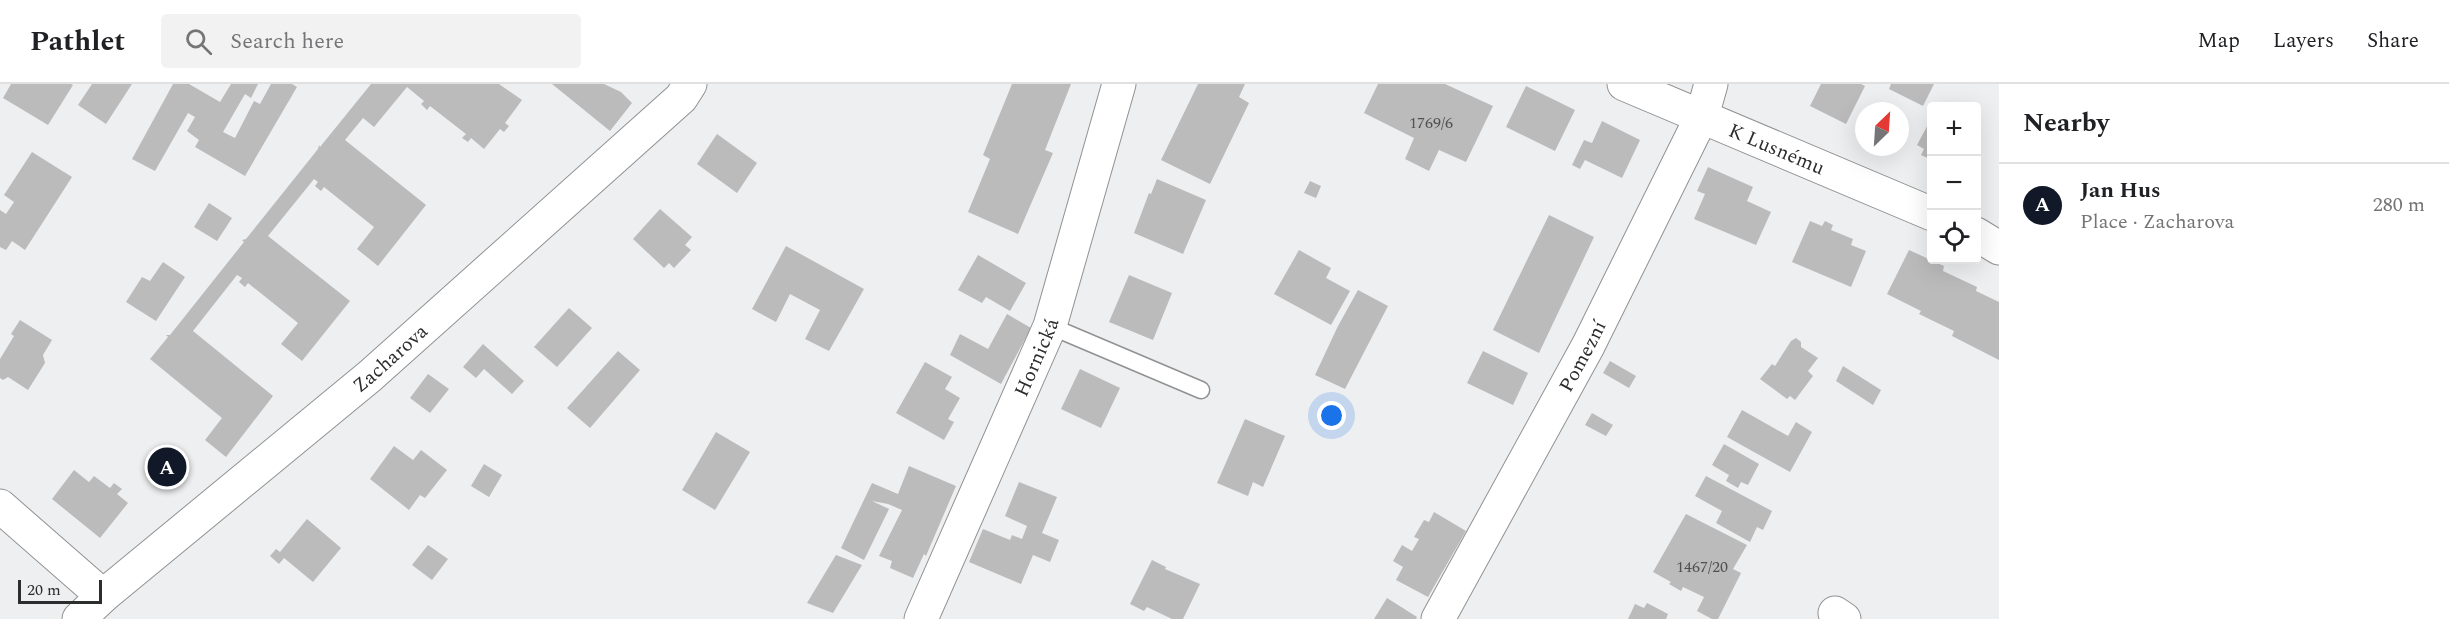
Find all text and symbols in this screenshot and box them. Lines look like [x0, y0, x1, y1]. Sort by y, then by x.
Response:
search box [161, 14, 581, 68]
text: Pathlet [30, 20, 125, 63]
icon: search [182, 25, 215, 58]
text: Search here [230, 25, 344, 58]
text: Map [2198, 25, 2240, 57]
text: Layers [2273, 25, 2334, 57]
text: Share [2367, 25, 2419, 57]
north arrow [1855, 102, 1909, 156]
map controls [1927, 102, 1981, 264]
button: + [1927, 102, 1981, 156]
text: Nearby [2023, 103, 2109, 143]
house number: 1769/6 [1409, 111, 1453, 135]
street label: K Lusnému [1724, 116, 1829, 183]
button: − [1927, 156, 1981, 210]
text: Jan Hus [2080, 174, 2161, 207]
text: A [2035, 190, 2050, 220]
text: 280 m [2373, 190, 2425, 220]
text: Place · Zacharova [2080, 207, 2234, 237]
button: locate [1927, 210, 1981, 264]
street label: Hornická [1007, 315, 1067, 402]
street label: Pomezní [1552, 315, 1615, 398]
street label: Zacharova [346, 317, 435, 400]
your location [1317, 401, 1346, 430]
pin: A [148, 444, 186, 490]
house number: 1467/20 [1676, 555, 1728, 579]
scale bar [18, 577, 102, 604]
text: 20 m [27, 578, 61, 602]

